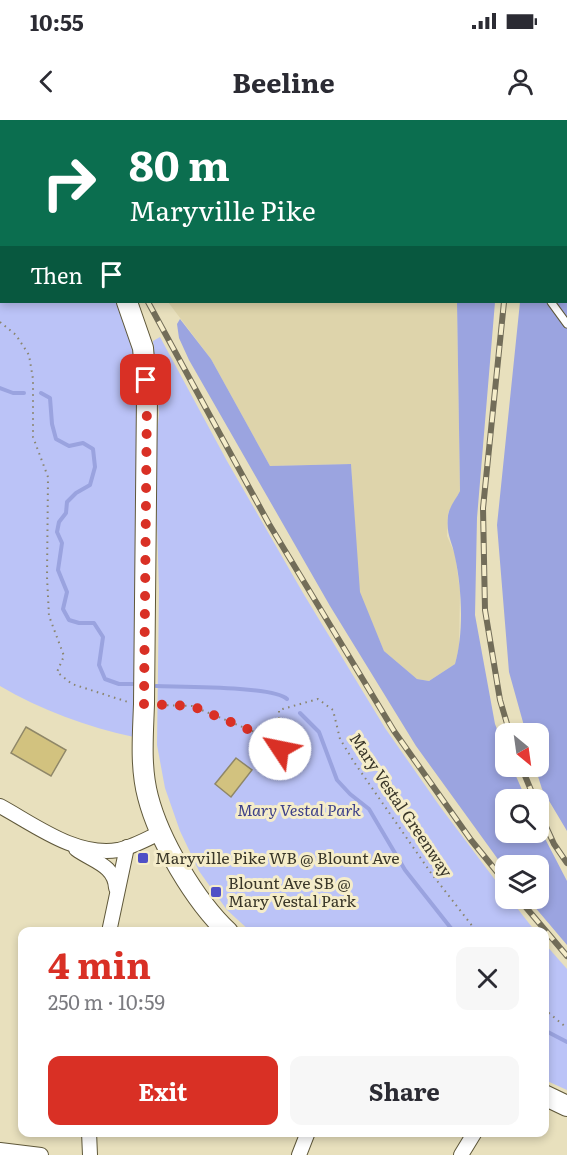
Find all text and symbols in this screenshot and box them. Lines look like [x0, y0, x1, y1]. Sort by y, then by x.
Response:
text: 10:55 [30, 5, 84, 38]
text: Beeline [232, 61, 335, 101]
icon: back [30, 65, 63, 98]
icon: person [504, 65, 537, 98]
text: 80 m [129, 132, 230, 194]
icon: right [30, 144, 108, 222]
text: Maryville Pike [129, 189, 316, 229]
text: Then [30, 258, 83, 291]
icon: arrive [95, 258, 128, 291]
pin [120, 354, 171, 405]
icon: arrive [129, 363, 162, 396]
position arrow [248, 717, 312, 781]
north arrow [495, 723, 549, 777]
map controls [495, 723, 549, 909]
street label: Mary Vestal Greenway [344, 727, 460, 882]
button: search [495, 789, 549, 843]
park label: Mary Vestal Park [237, 797, 361, 821]
place label: Maryville Pike WB @ Blount Ave [155, 845, 400, 869]
marker: Maryville Pike WB @ Blount Ave [136, 851, 150, 865]
button: layers [495, 855, 549, 909]
place label: Blount Ave SB @ Mary Vestal Park [228, 870, 356, 912]
marker: Blount Ave SB @ Mary Vestal Park [209, 885, 223, 899]
text: 4 min [48, 937, 151, 990]
button: close [456, 947, 519, 1010]
text: 250 m · 10:59 [48, 986, 165, 1016]
button: Exit [48, 1056, 278, 1125]
button: Share [290, 1056, 519, 1125]

